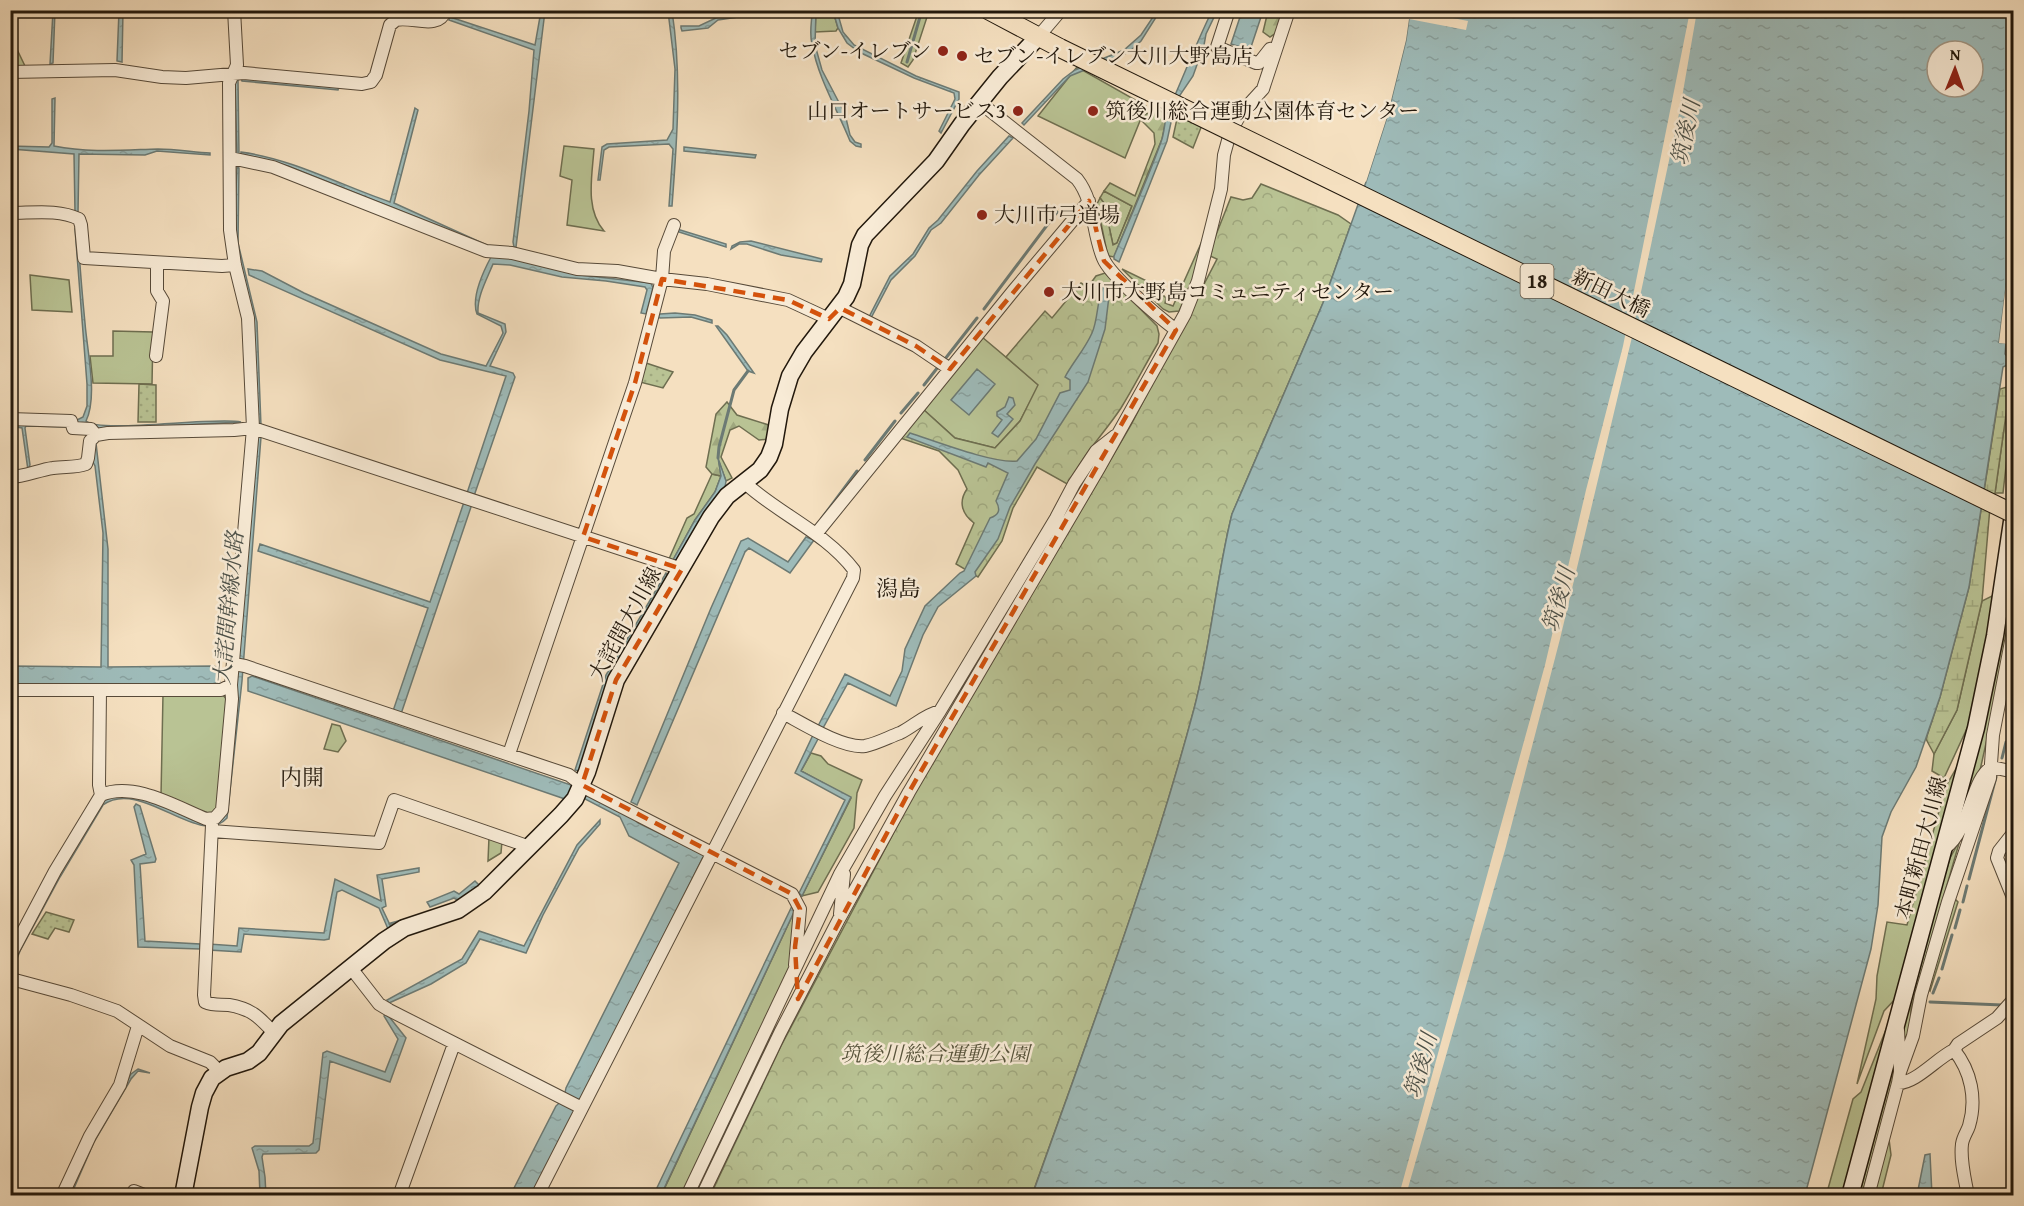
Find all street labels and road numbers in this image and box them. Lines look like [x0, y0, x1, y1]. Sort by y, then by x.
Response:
street label: 新田大橋 [1567, 260, 1656, 325]
road number: 18 [1520, 264, 1554, 298]
street label: 大詫間大川線 [580, 561, 669, 686]
street label: 本町新田大川線 [1887, 773, 1955, 923]

